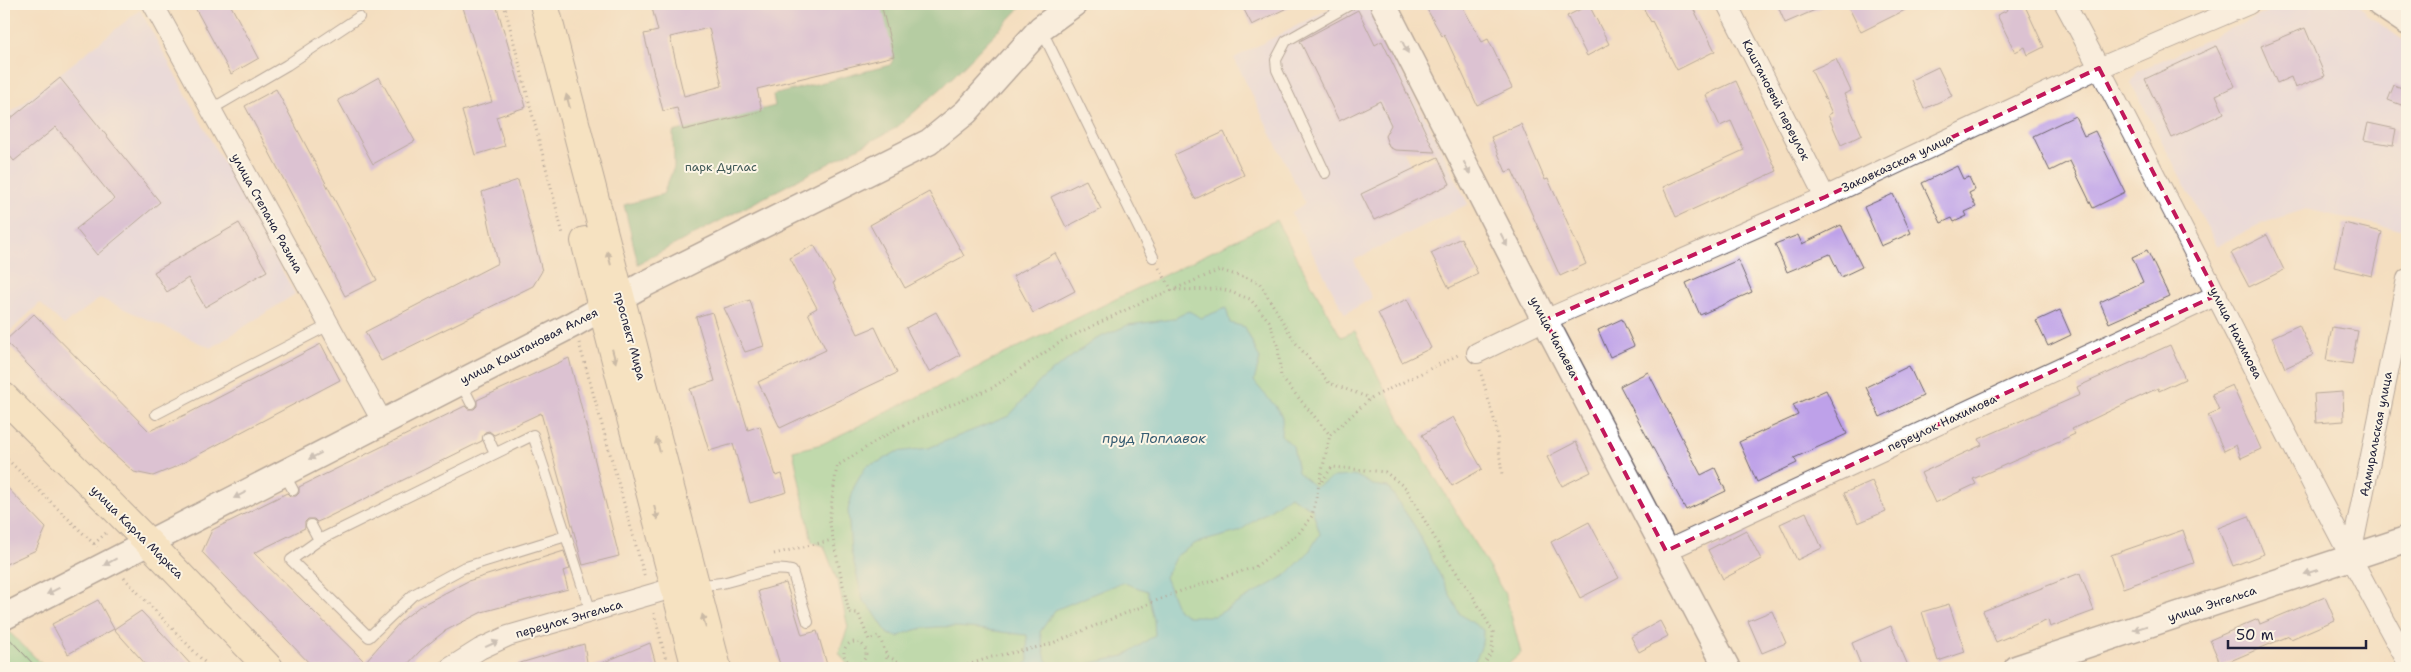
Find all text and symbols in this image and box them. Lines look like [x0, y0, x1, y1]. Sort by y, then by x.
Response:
street label: Каштановый переулок [1738, 37, 1814, 164]
one-way arrow [1401, 40, 1409, 54]
one-way arrow [564, 93, 572, 109]
street label: Закавказская улица [1839, 130, 1956, 196]
street label: улица Степана Разина [227, 150, 307, 276]
park label: парк Дуглас [685, 159, 757, 175]
one-way arrow [1463, 161, 1471, 176]
one-way arrow [1500, 233, 1508, 247]
one-way arrow [605, 251, 613, 266]
street label: улица Нахимова [2206, 284, 2266, 382]
street label: проспект Мира [611, 290, 650, 382]
street label: улица Чапаева [1526, 294, 1582, 381]
street label: улица Каштановая Аллея [457, 304, 601, 388]
one-way arrow [610, 348, 618, 363]
street label: Адмиральская улица [2356, 370, 2396, 498]
street label: переулок Нахимова [1885, 390, 2000, 455]
water label: пруд Поплавок [1102, 429, 1206, 447]
one-way arrow [654, 438, 662, 453]
one-way arrow [307, 452, 322, 460]
street label: улица Карла Маркса [87, 482, 187, 582]
one-way arrow [233, 491, 247, 499]
one-way arrow [652, 505, 660, 520]
one-way arrow [103, 558, 117, 566]
one-way arrow [2304, 568, 2319, 576]
street label: улица Энгельса [2166, 582, 2259, 626]
one-way arrow [46, 587, 60, 596]
street label: переулок Энгельса [514, 596, 625, 642]
one-way arrow [700, 614, 708, 629]
scale bar [2228, 617, 2366, 649]
one-way arrow [2133, 624, 2148, 632]
text: 50 m [2236, 625, 2274, 645]
one-way arrow [485, 639, 499, 647]

